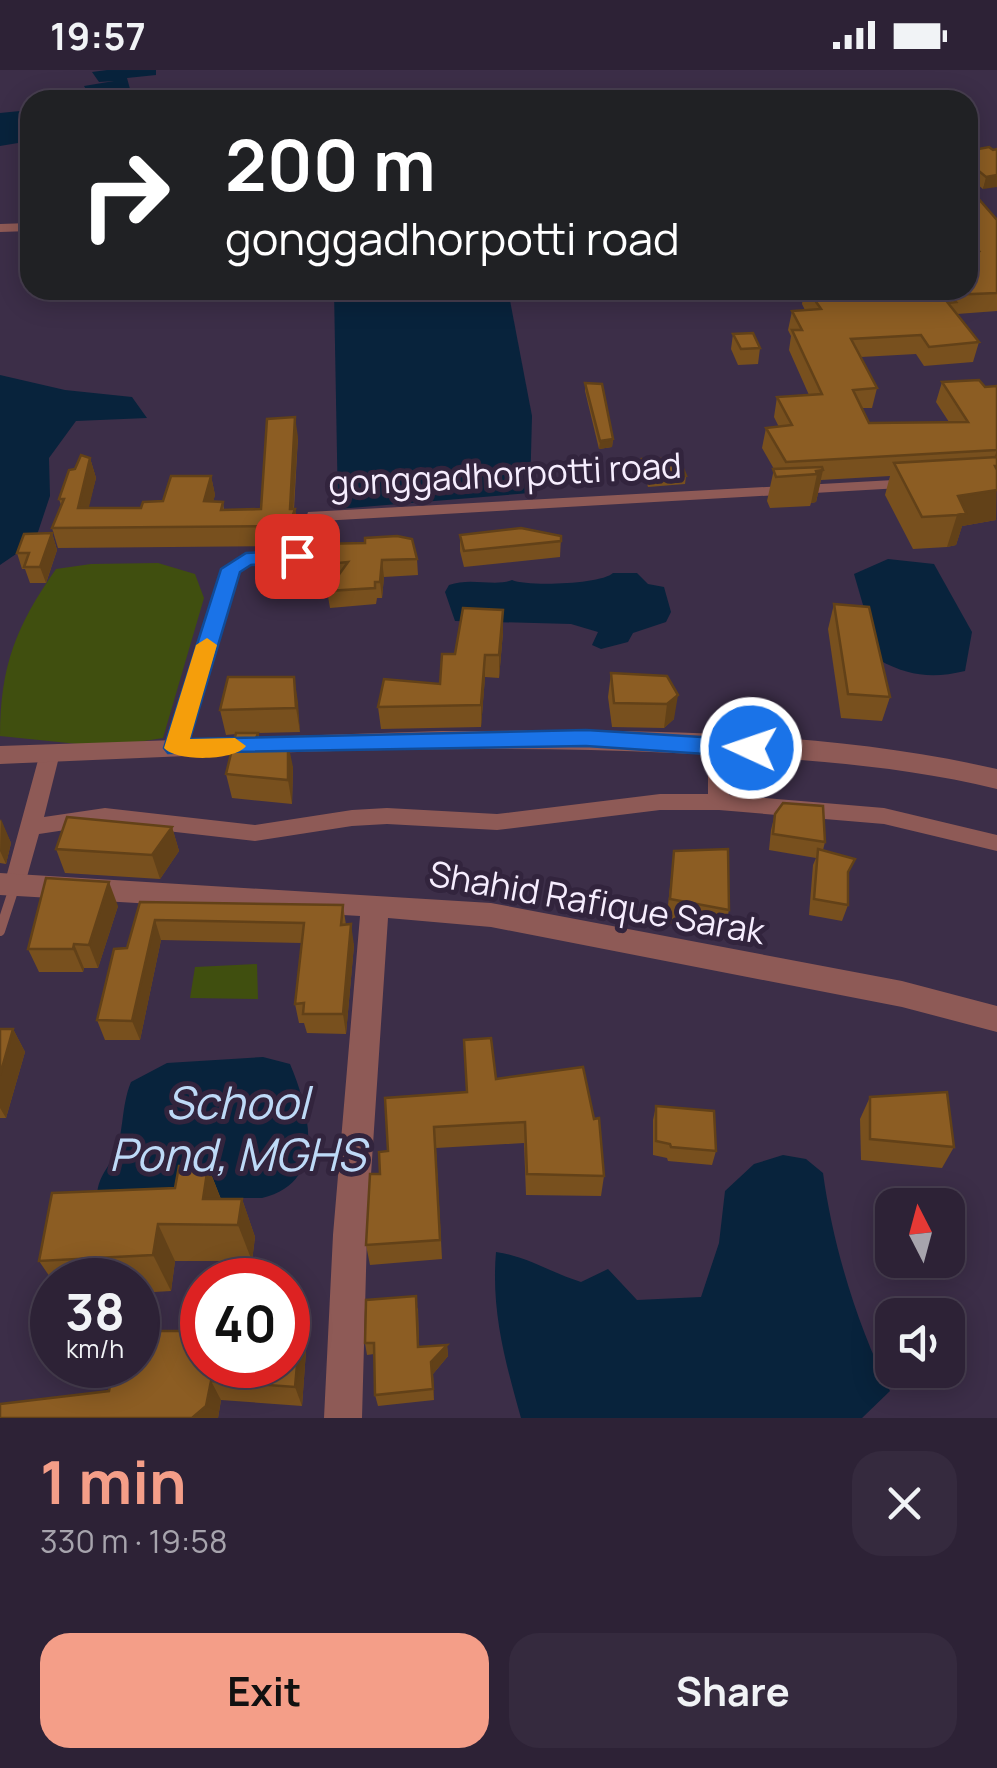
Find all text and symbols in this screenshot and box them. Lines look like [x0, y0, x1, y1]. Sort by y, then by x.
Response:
text: 19:57 [50, 9, 146, 61]
text: 200 m [225, 116, 436, 212]
icon: right [60, 130, 190, 260]
text: gonggadhorpotti road [225, 207, 680, 269]
street label: gonggadhorpotti road [327, 441, 683, 507]
pin [255, 514, 340, 599]
icon: arrive [270, 529, 325, 584]
position arrow [699, 696, 803, 800]
street label: Shahid Rafique Sarak [425, 849, 770, 955]
water label: School Pond, MGHS [109, 1071, 370, 1185]
north arrow [875, 1188, 965, 1278]
map controls [875, 1188, 965, 1388]
speed limit sign: 40 [180, 1258, 310, 1388]
text: 38 [65, 1277, 125, 1345]
button: sound [875, 1298, 965, 1388]
text: km/h [66, 1331, 124, 1366]
text: 1 min [40, 1440, 187, 1522]
button: close [852, 1451, 957, 1556]
text: 330 m · 19:58 [40, 1519, 227, 1563]
button: Exit [40, 1633, 489, 1748]
button: Share [509, 1633, 957, 1748]

